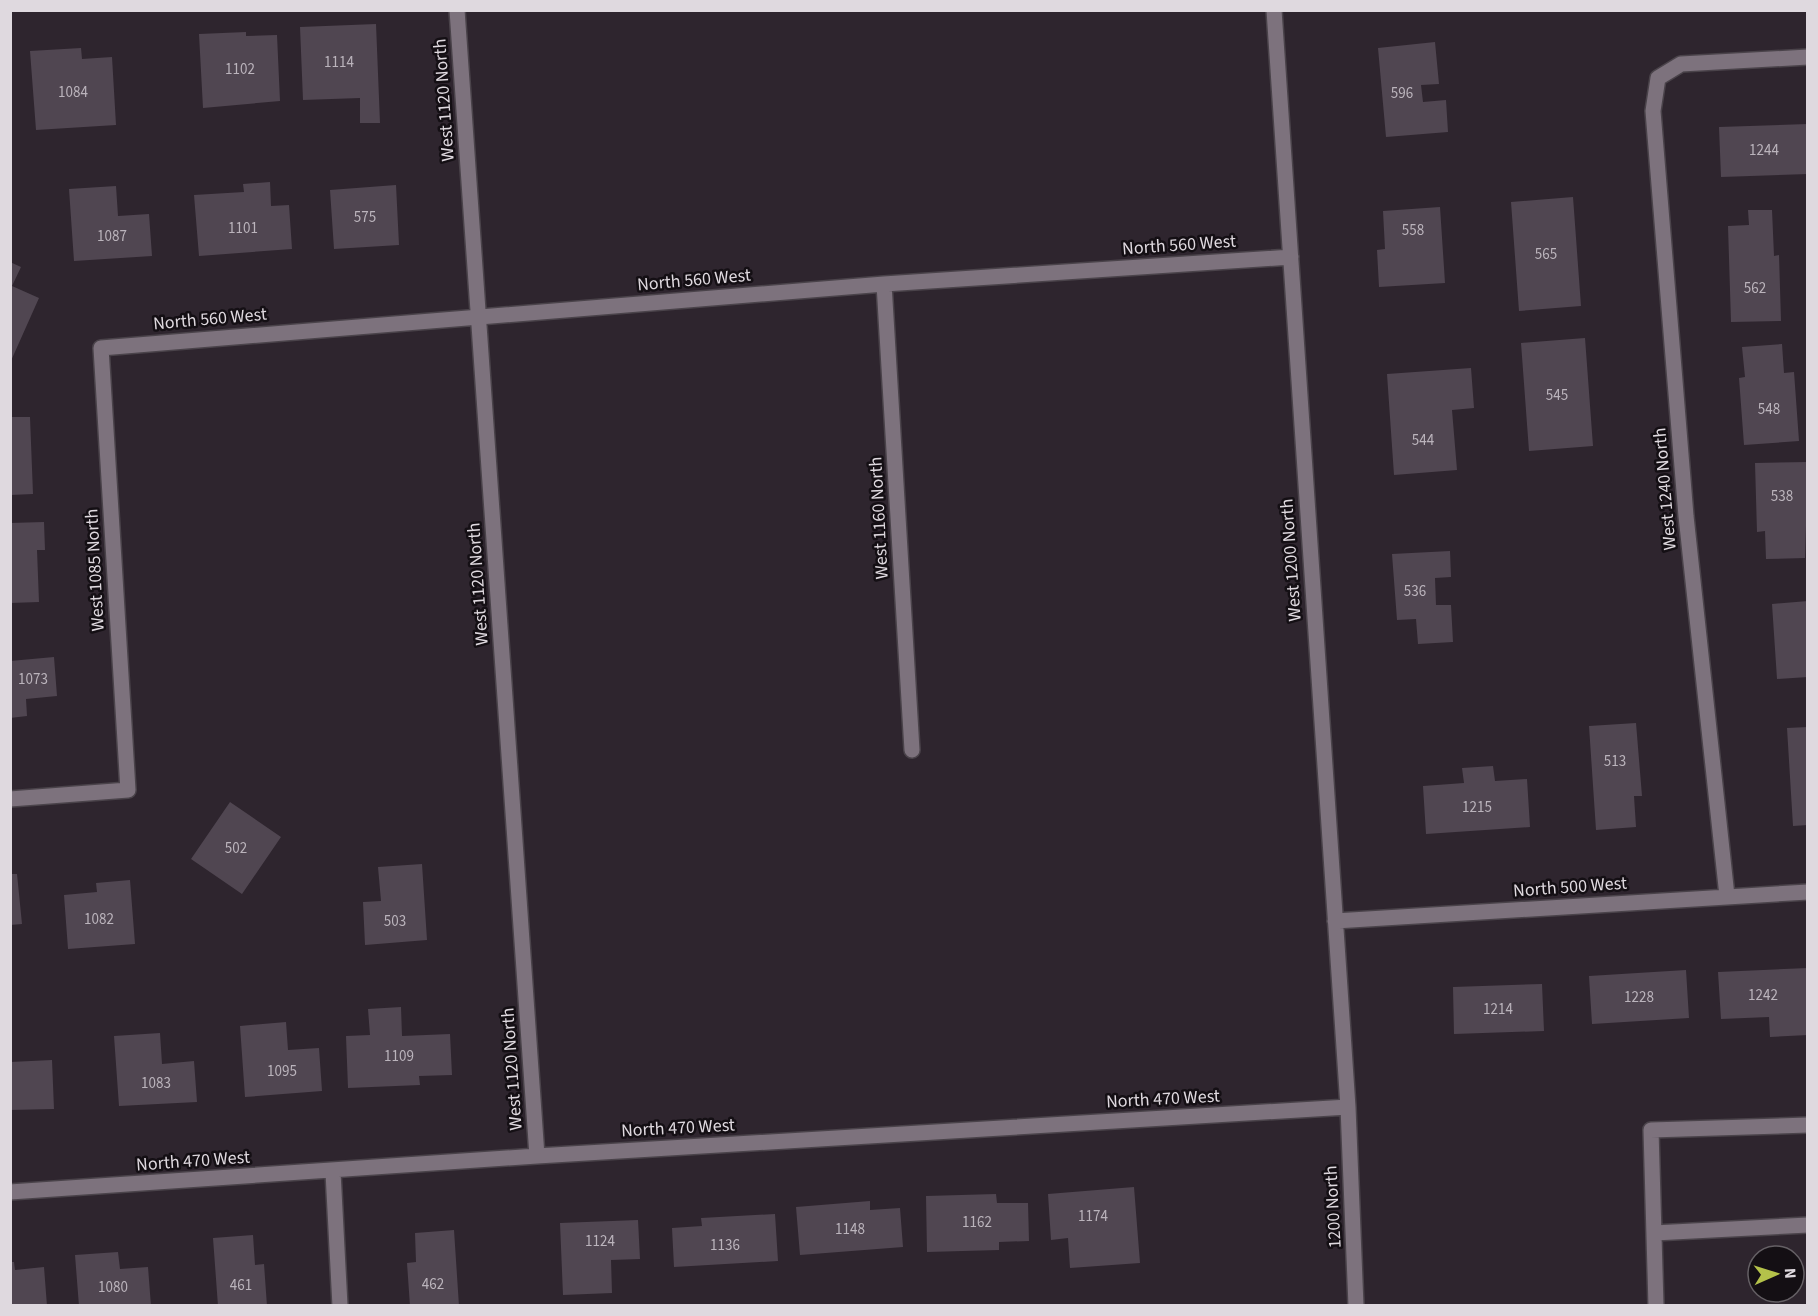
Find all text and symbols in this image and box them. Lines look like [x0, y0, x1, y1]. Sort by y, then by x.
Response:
street label: West 1120 North [427, 38, 461, 162]
house number: 1114 [324, 52, 354, 73]
house number: 1102 [225, 59, 255, 80]
house number: 1084 [58, 82, 88, 103]
house number: 596 [1391, 83, 1413, 104]
house number: 1244 [1749, 140, 1779, 161]
house number: 575 [354, 207, 376, 228]
house number: 1101 [228, 218, 258, 239]
house number: 558 [1402, 220, 1424, 241]
house number: 1087 [97, 226, 127, 247]
street label: North 560 West [1121, 229, 1237, 261]
house number: 565 [1535, 244, 1557, 265]
street label: North 560 West [636, 263, 752, 297]
house number: 562 [1744, 278, 1766, 299]
street label: North 560 West [152, 302, 268, 336]
house number: 545 [1546, 385, 1568, 406]
house number: 548 [1758, 399, 1780, 420]
street label: West 1240 North [1647, 427, 1683, 551]
house number: 544 [1412, 430, 1435, 451]
street label: West 1160 North [863, 456, 895, 580]
house number: 538 [1771, 486, 1793, 507]
street label: West 1200 North [1274, 498, 1308, 622]
street label: West 1085 North [79, 508, 111, 632]
street label: West 1120 North [461, 522, 495, 646]
house number: 536 [1404, 581, 1426, 602]
house number: 1073 [18, 669, 48, 690]
house number: 513 [1604, 751, 1626, 772]
house number: 1215 [1462, 797, 1492, 818]
house number: 502 [225, 838, 247, 859]
street label: North 500 West [1512, 871, 1628, 903]
house number: 1082 [84, 909, 114, 930]
house number: 503 [384, 911, 406, 932]
house number: 1242 [1748, 985, 1778, 1006]
house number: 1228 [1624, 987, 1654, 1008]
house number: 1214 [1483, 999, 1513, 1020]
street label: West 1120 North [495, 1007, 529, 1131]
house number: 1109 [384, 1046, 414, 1067]
house number: 1095 [267, 1061, 297, 1082]
house number: 1083 [141, 1073, 171, 1094]
street label: North 470 West [1105, 1084, 1221, 1114]
street label: North 470 West [620, 1113, 736, 1143]
street label: North 470 West [135, 1145, 251, 1177]
street label: 1200 North [1318, 1165, 1348, 1249]
house number: 1174 [1078, 1206, 1108, 1227]
house number: 1162 [962, 1212, 992, 1233]
house number: 1148 [835, 1219, 865, 1240]
house number: 1124 [585, 1231, 615, 1252]
house number: 1136 [710, 1235, 740, 1256]
north arrow [1746, 1244, 1806, 1304]
text: N [1779, 1267, 1801, 1279]
house number: 462 [422, 1274, 444, 1295]
house number: 461 [230, 1275, 252, 1296]
house number: 1080 [98, 1277, 128, 1298]

